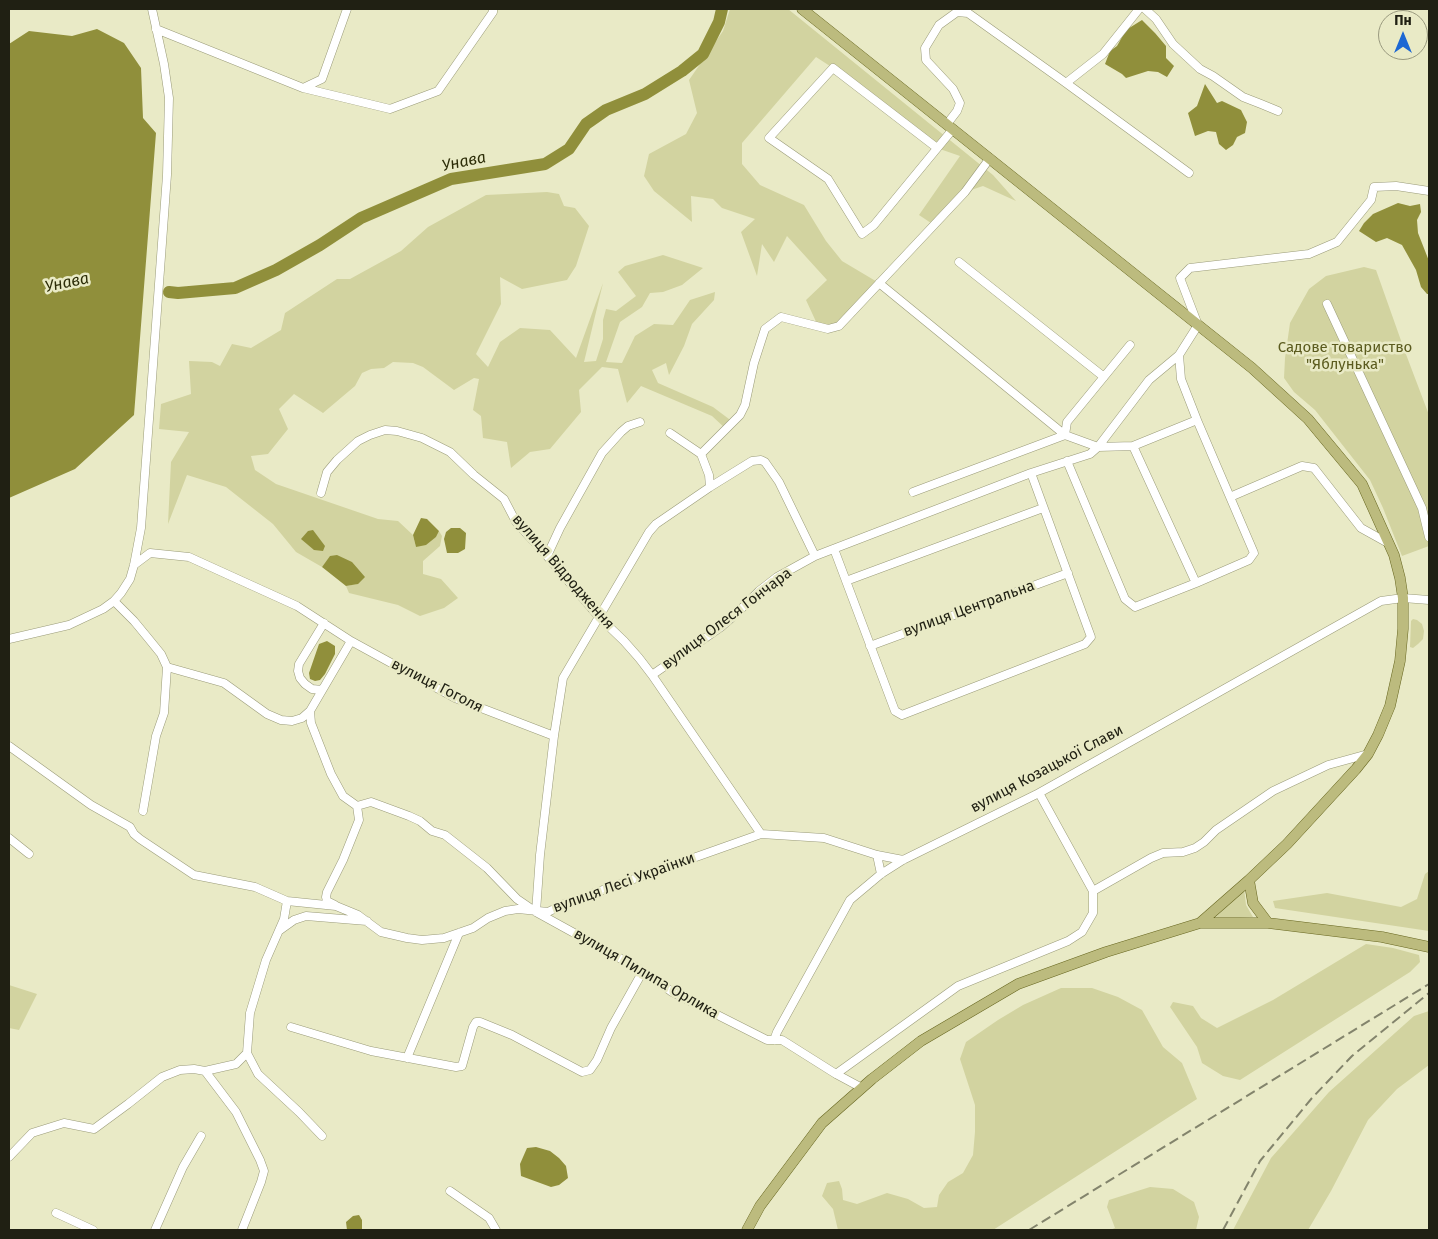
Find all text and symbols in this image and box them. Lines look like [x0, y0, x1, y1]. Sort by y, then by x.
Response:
north arrow [1378, 10, 1428, 60]
text: Пн [1394, 12, 1412, 29]
water label: Унава [440, 148, 488, 176]
water label: Унава [43, 269, 91, 297]
park label: Садове товариство "Яблунька" [1278, 339, 1412, 374]
street label: вулиця Відродження [508, 511, 618, 633]
street label: вулиця Олеся Гончара [659, 564, 795, 674]
street label: вулиця Центральна [901, 577, 1037, 641]
street label: вулиця Гоголя [388, 655, 486, 717]
street label: вулиця Козацької Слави [968, 721, 1126, 817]
street label: вулиця Лесі Українки [551, 849, 697, 917]
street label: вулиця Пилипа Орлика [570, 925, 722, 1023]

